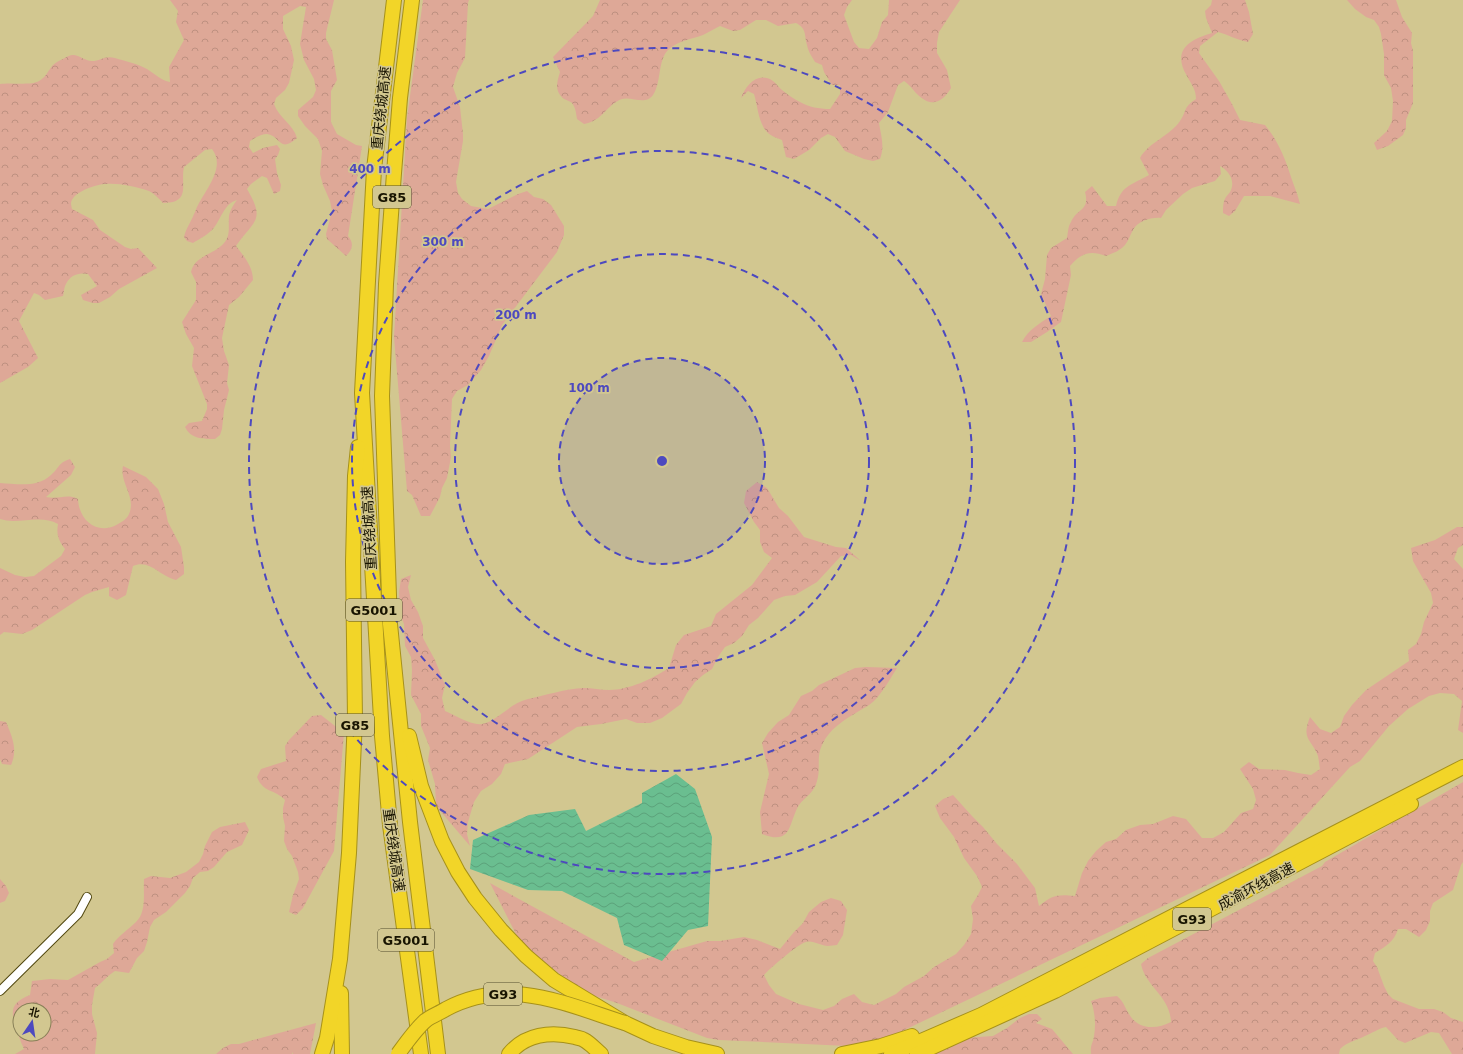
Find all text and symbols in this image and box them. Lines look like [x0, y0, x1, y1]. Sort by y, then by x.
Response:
street label: 重庆绕城高速 [369, 65, 393, 151]
text: 400 m [349, 162, 391, 176]
road number: G85 [373, 186, 411, 208]
text: 300 m [422, 235, 464, 249]
text: 200 m [495, 308, 537, 322]
text: 100 m [568, 381, 610, 395]
centre of rings [655, 454, 669, 468]
street label: 重庆绕城高速 [359, 486, 379, 570]
road number: G5001 [346, 599, 402, 621]
road number: G85 [336, 714, 374, 736]
street label: 重庆绕城高速 [380, 807, 408, 893]
street label: 成渝环线高速 [1215, 859, 1297, 913]
road number: G93 [1173, 908, 1211, 930]
road number: G5001 [378, 929, 434, 951]
road number: G93 [484, 983, 522, 1005]
north arrow [12, 1002, 52, 1042]
text: 北 [27, 1005, 41, 1020]

